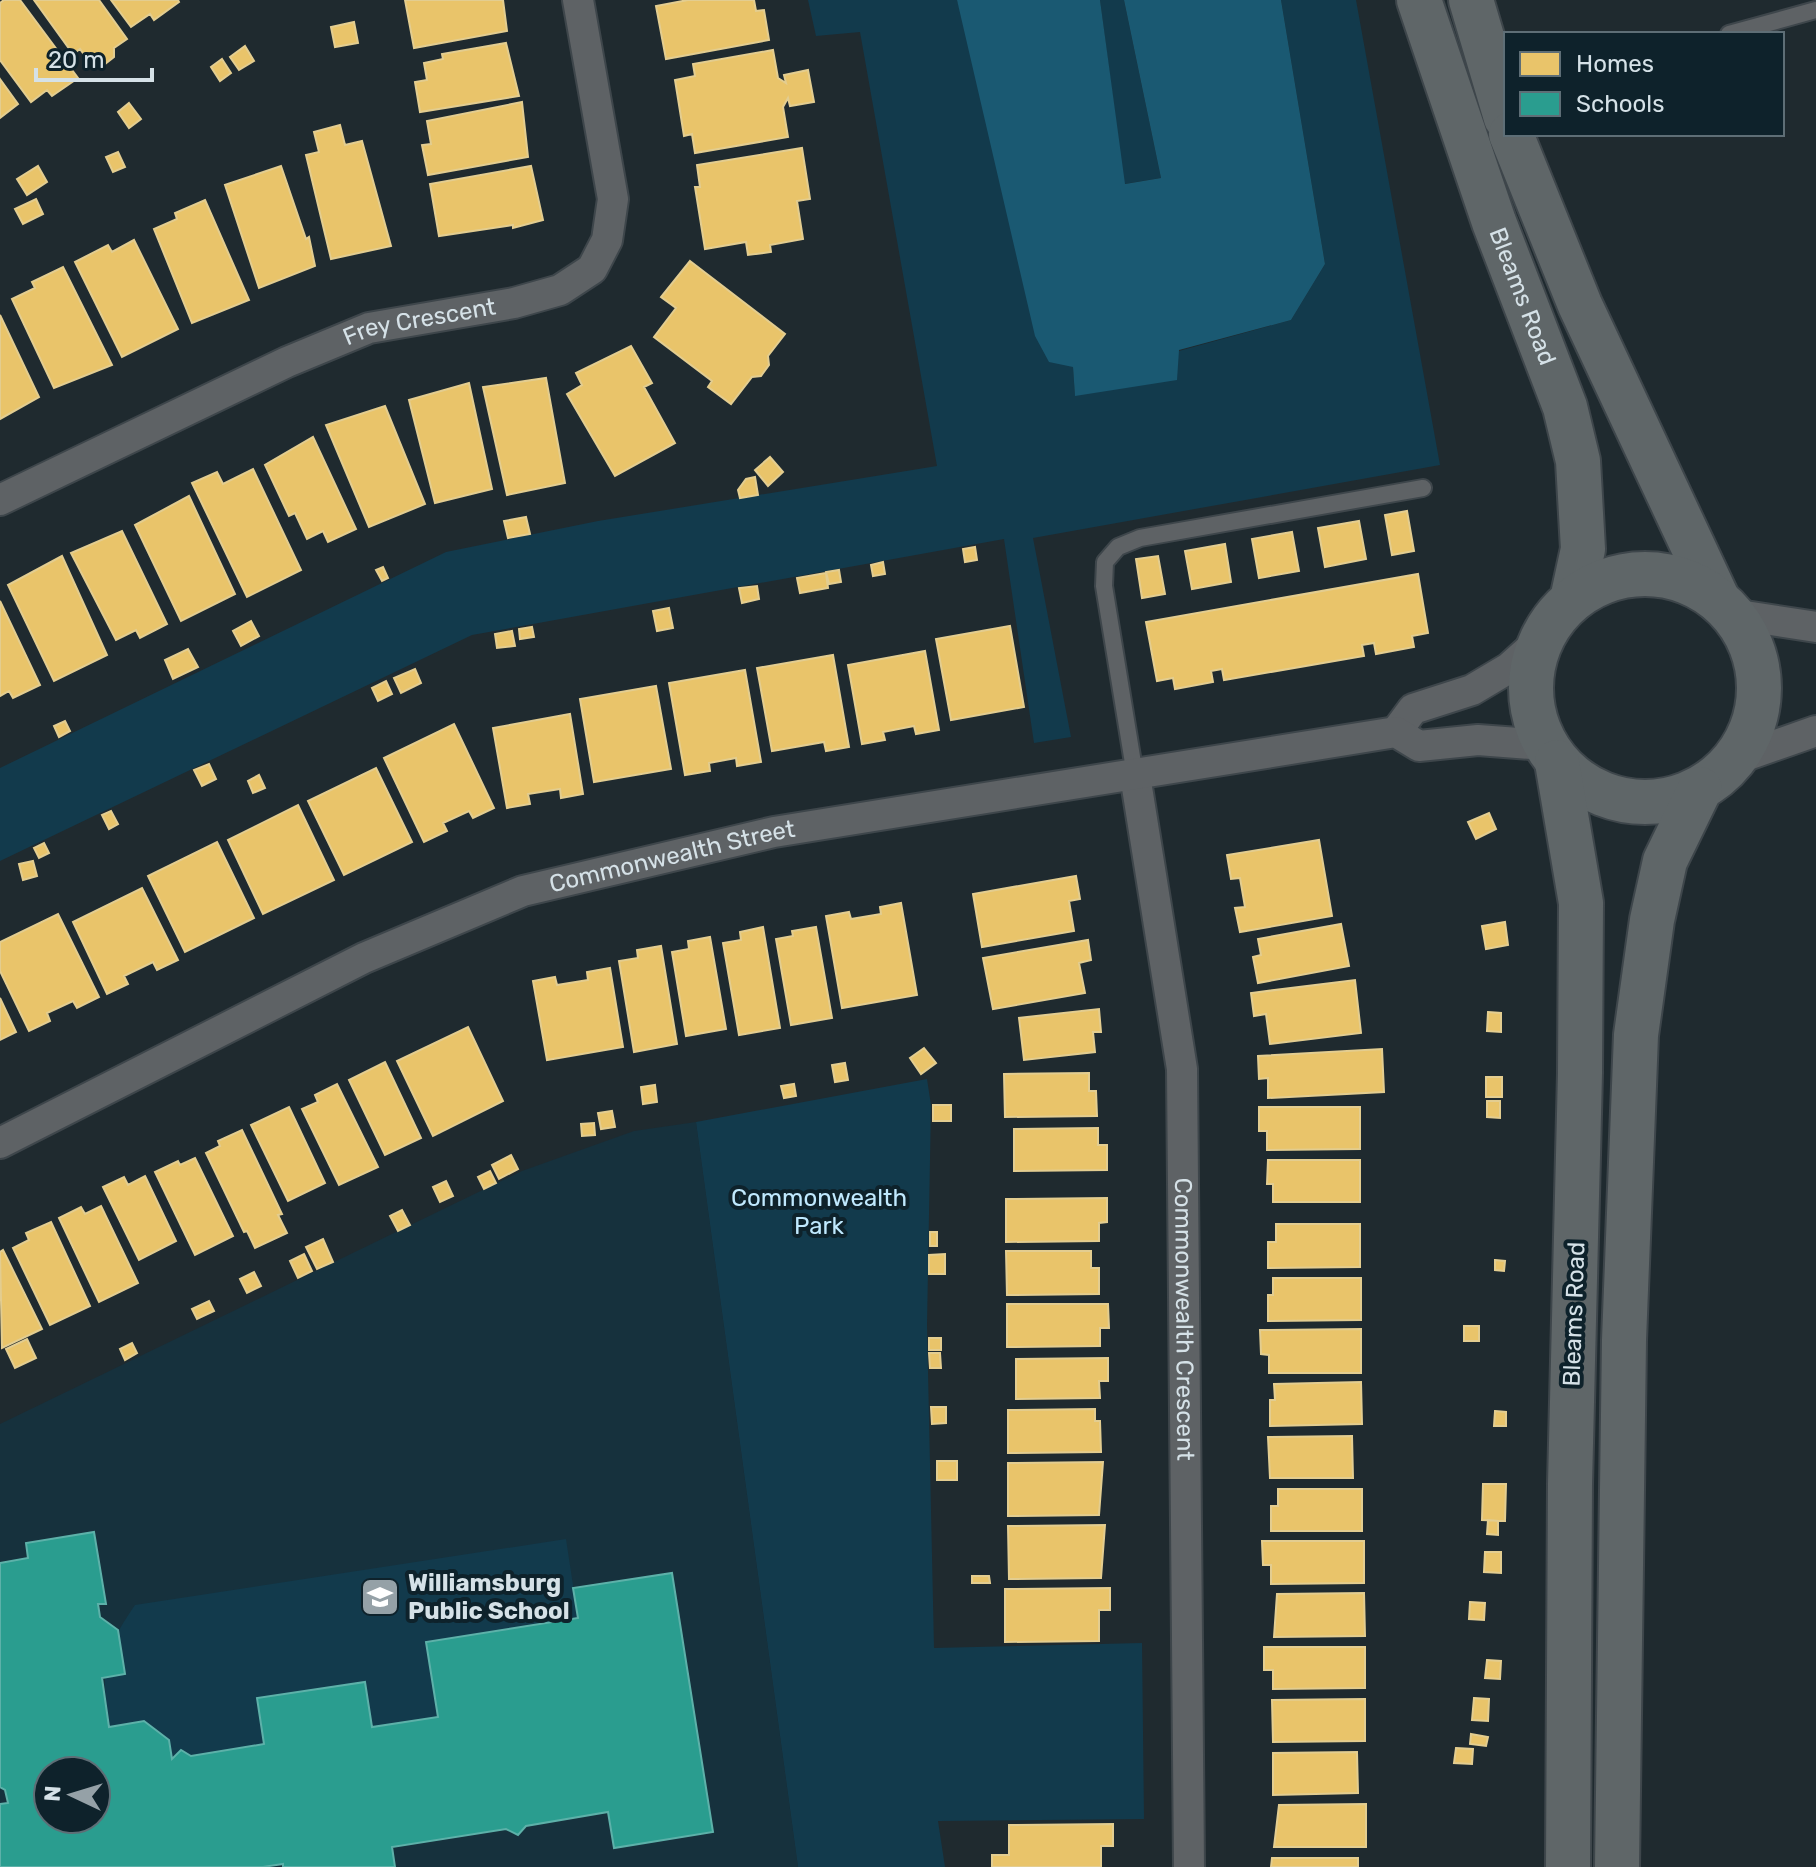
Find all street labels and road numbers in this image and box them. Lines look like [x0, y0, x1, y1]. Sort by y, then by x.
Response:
street label: Bleams Road [1484, 224, 1562, 369]
street label: Frey Crescent [339, 292, 498, 351]
street label: Commonwealth Street [546, 815, 797, 898]
street label: Commonwealth Crescent [1169, 1178, 1199, 1461]
street label: Bleams Road [1557, 1241, 1591, 1387]

